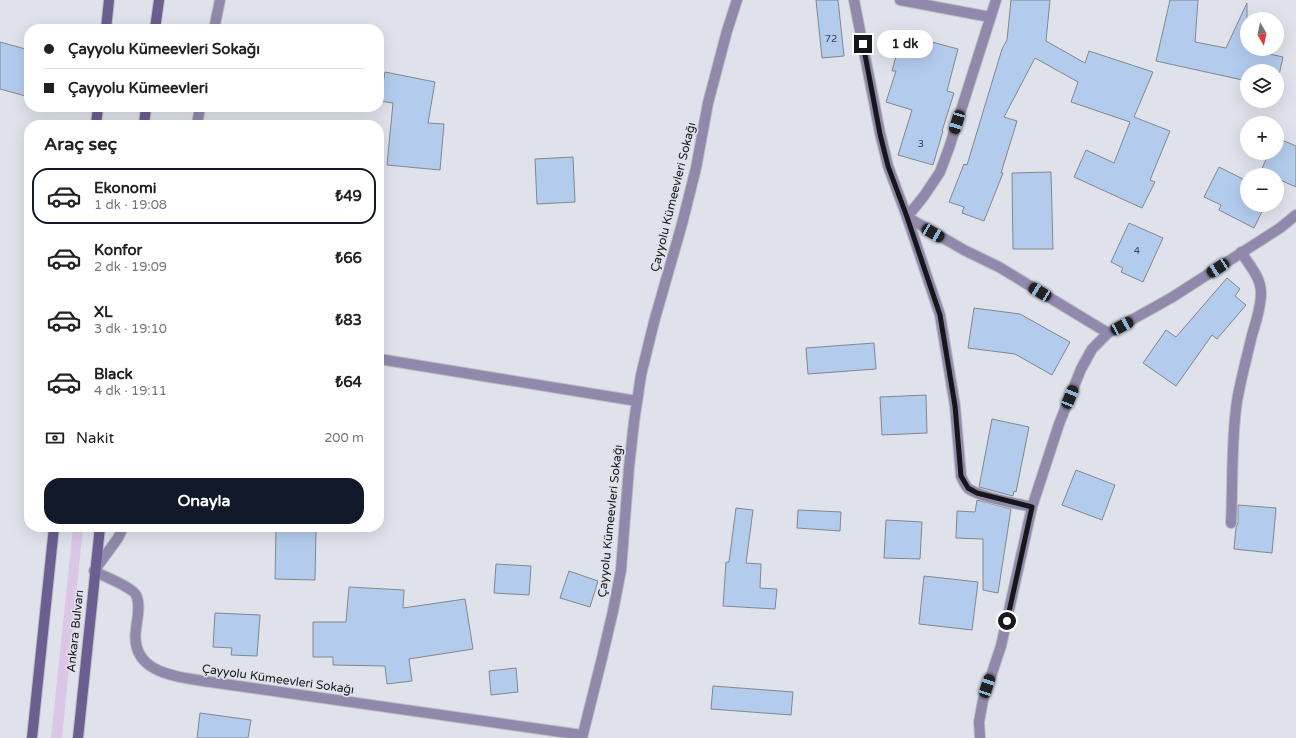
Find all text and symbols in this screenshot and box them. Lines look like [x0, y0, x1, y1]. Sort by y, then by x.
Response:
north arrow [1240, 12, 1284, 56]
map controls [1240, 12, 1284, 212]
callout: 1 dk [877, 30, 933, 58]
house number: 72 [825, 33, 837, 45]
route end [854, 35, 872, 53]
text: 1 dk [892, 36, 918, 52]
text: Çayyolu Kümeevleri Sokağı [68, 40, 260, 58]
button: layers [1240, 64, 1284, 108]
text: Çayyolu Kümeevleri [68, 79, 208, 97]
car [948, 109, 966, 135]
button: + [1240, 116, 1284, 160]
street label: Çayyolu Kümeevleri Sokağı [648, 121, 698, 273]
text: Araç seç [44, 133, 117, 155]
house number: 3 [918, 138, 924, 150]
button: − [1240, 168, 1284, 212]
icon: car [46, 178, 82, 214]
text: Ekonomi [94, 179, 157, 197]
text: ₺49 [335, 187, 362, 205]
text: 1 dk · 19:08 [94, 197, 167, 213]
car [920, 222, 946, 244]
icon: car [46, 240, 82, 276]
text: Konfor [94, 241, 142, 259]
house number: 4 [1134, 245, 1140, 257]
text: ₺66 [335, 249, 362, 267]
car [1205, 256, 1231, 280]
text: 2 dk · 19:09 [94, 259, 167, 275]
car [1027, 281, 1053, 303]
icon: car [46, 302, 82, 338]
text: XL [94, 303, 113, 321]
text: ₺83 [335, 311, 362, 329]
car [1109, 315, 1135, 337]
text: 3 dk · 19:10 [94, 321, 167, 337]
icon: car [46, 364, 82, 400]
text: Black [94, 365, 133, 383]
text: ₺64 [335, 373, 362, 391]
text: 4 dk · 19:11 [94, 383, 167, 399]
car [1060, 384, 1080, 410]
icon: cash [44, 427, 66, 449]
text: Nakit [76, 429, 114, 447]
text: 200 m [324, 430, 364, 446]
street label: Çayyolu Kümeevleri Sokağı [595, 444, 625, 598]
button: Onayla [44, 478, 364, 524]
street label: Ankara Bulvarı [64, 589, 86, 673]
route start [998, 612, 1016, 630]
street label: Çayyolu Kümeevleri Sokağı [201, 661, 355, 697]
car [978, 673, 996, 699]

